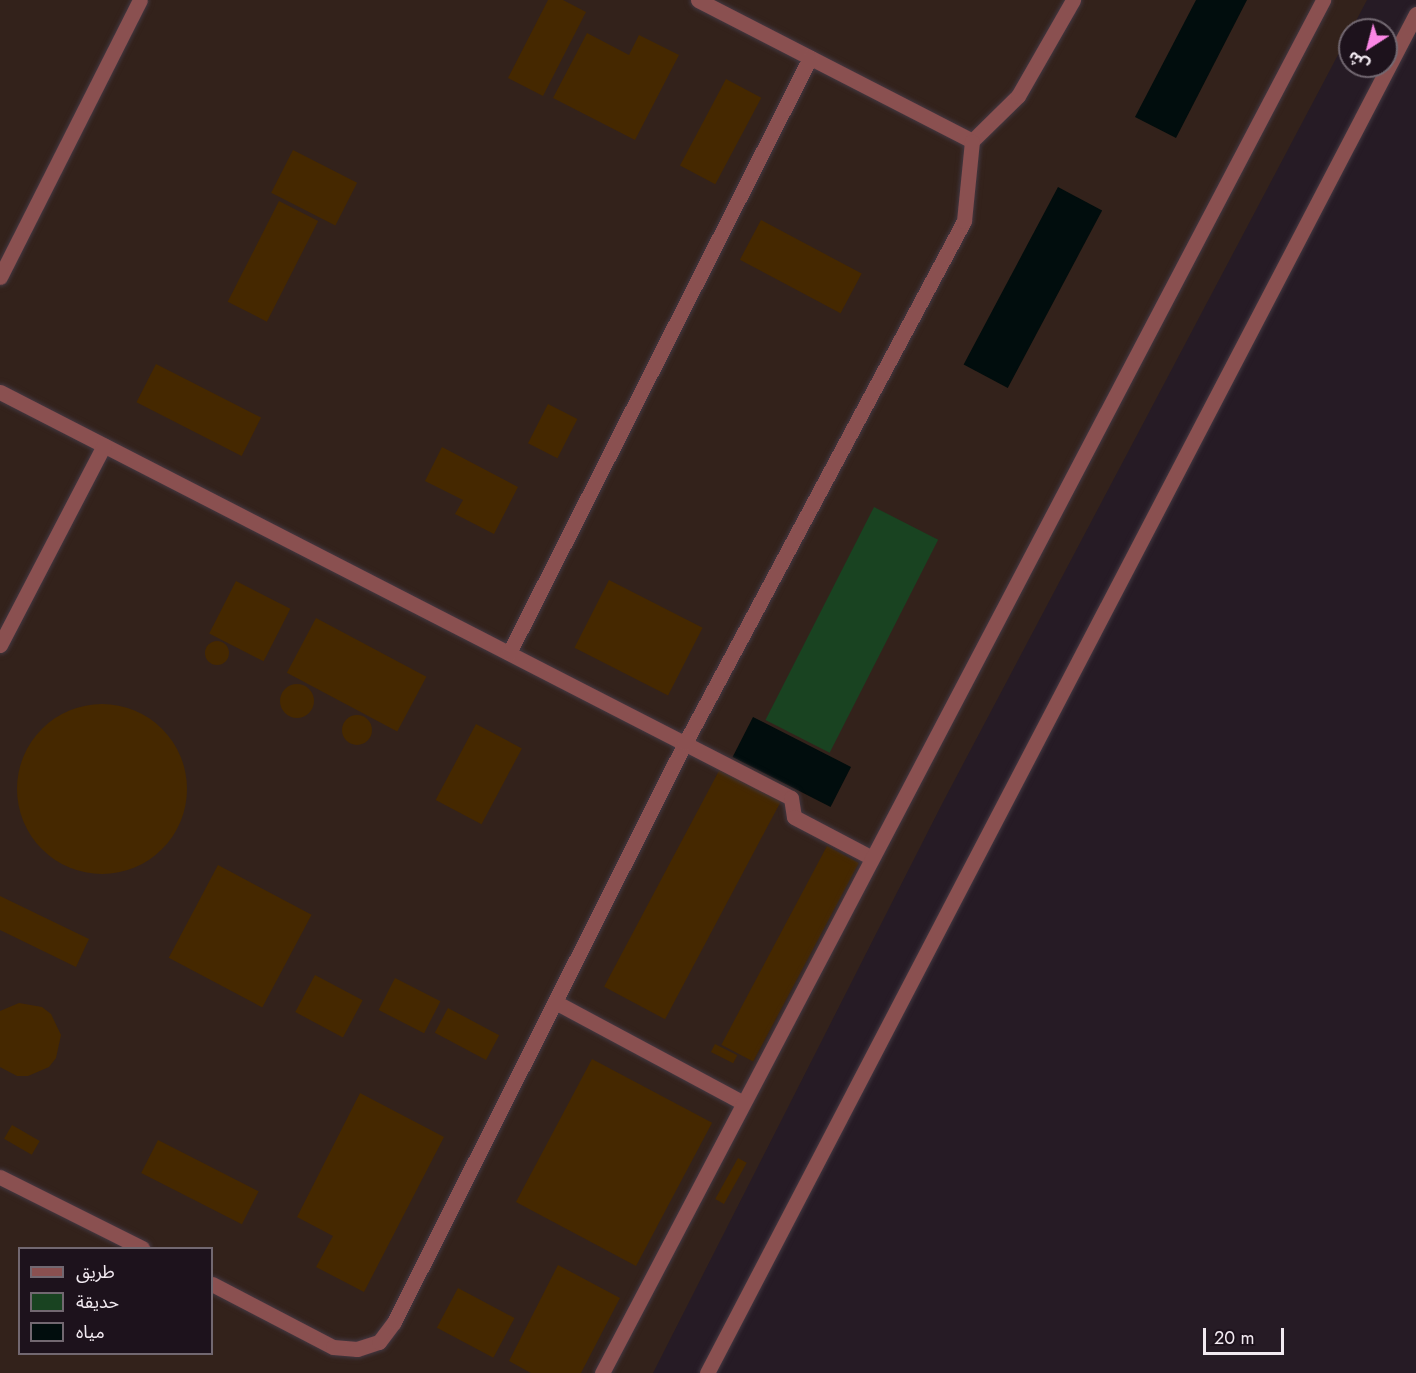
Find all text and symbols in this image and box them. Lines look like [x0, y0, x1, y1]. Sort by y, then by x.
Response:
north arrow [1338, 18, 1398, 78]
text: ش [1343, 46, 1374, 77]
legend [18, 1247, 213, 1355]
text: طريق [76, 1259, 115, 1285]
text: حديقة [76, 1289, 119, 1315]
scale bar [1206, 1316, 1287, 1354]
text: مياه [76, 1319, 105, 1345]
text: 20 m [1214, 1325, 1254, 1351]

